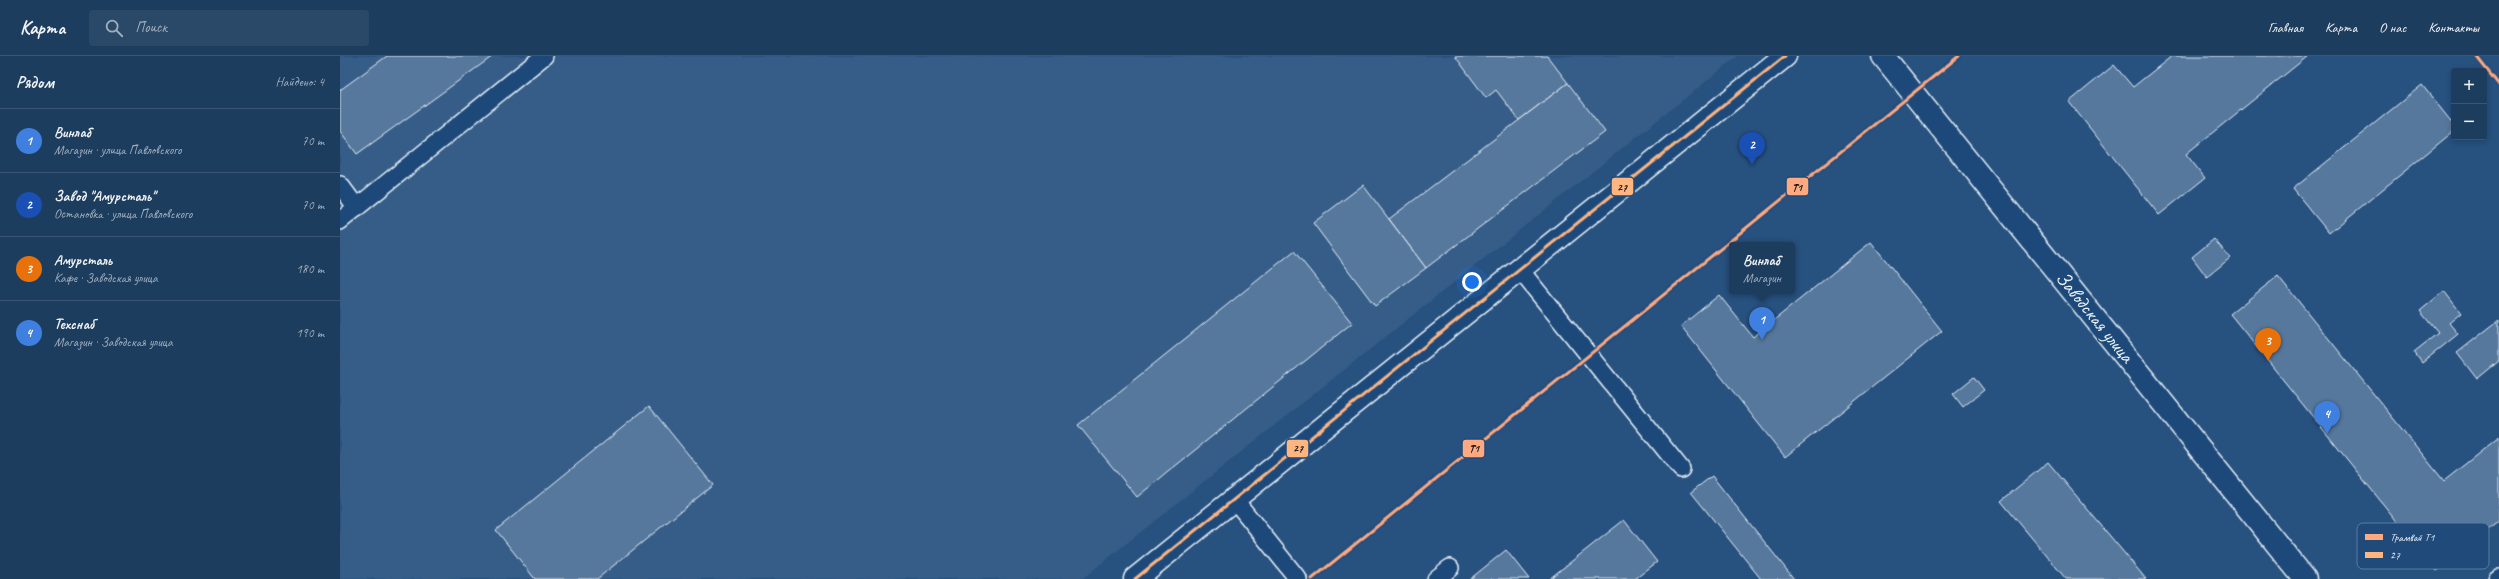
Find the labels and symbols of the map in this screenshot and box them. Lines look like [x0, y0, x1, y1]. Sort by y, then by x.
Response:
pin: 2 [1739, 132, 1765, 165]
line badge: 27 [1611, 177, 1634, 196]
line badge: T1 [1786, 177, 1809, 196]
text: 27 [1617, 180, 1628, 194]
text: T1 [1792, 180, 1803, 194]
street label: Заводская улица [2050, 266, 2140, 369]
your location [1462, 272, 1482, 292]
pin: 1 [1749, 307, 1775, 340]
pin: 3 [2255, 328, 2281, 361]
pin: 4 [2314, 401, 2340, 434]
line badge: 27 [1286, 439, 1309, 458]
line badge: T1 [1462, 439, 1485, 458]
text: 27 [1293, 441, 1304, 455]
text: T1 [1469, 441, 1480, 455]
legend [2357, 523, 2489, 569]
text: Трамвай T1 [2390, 530, 2436, 544]
text: 27 [2390, 548, 2401, 562]

